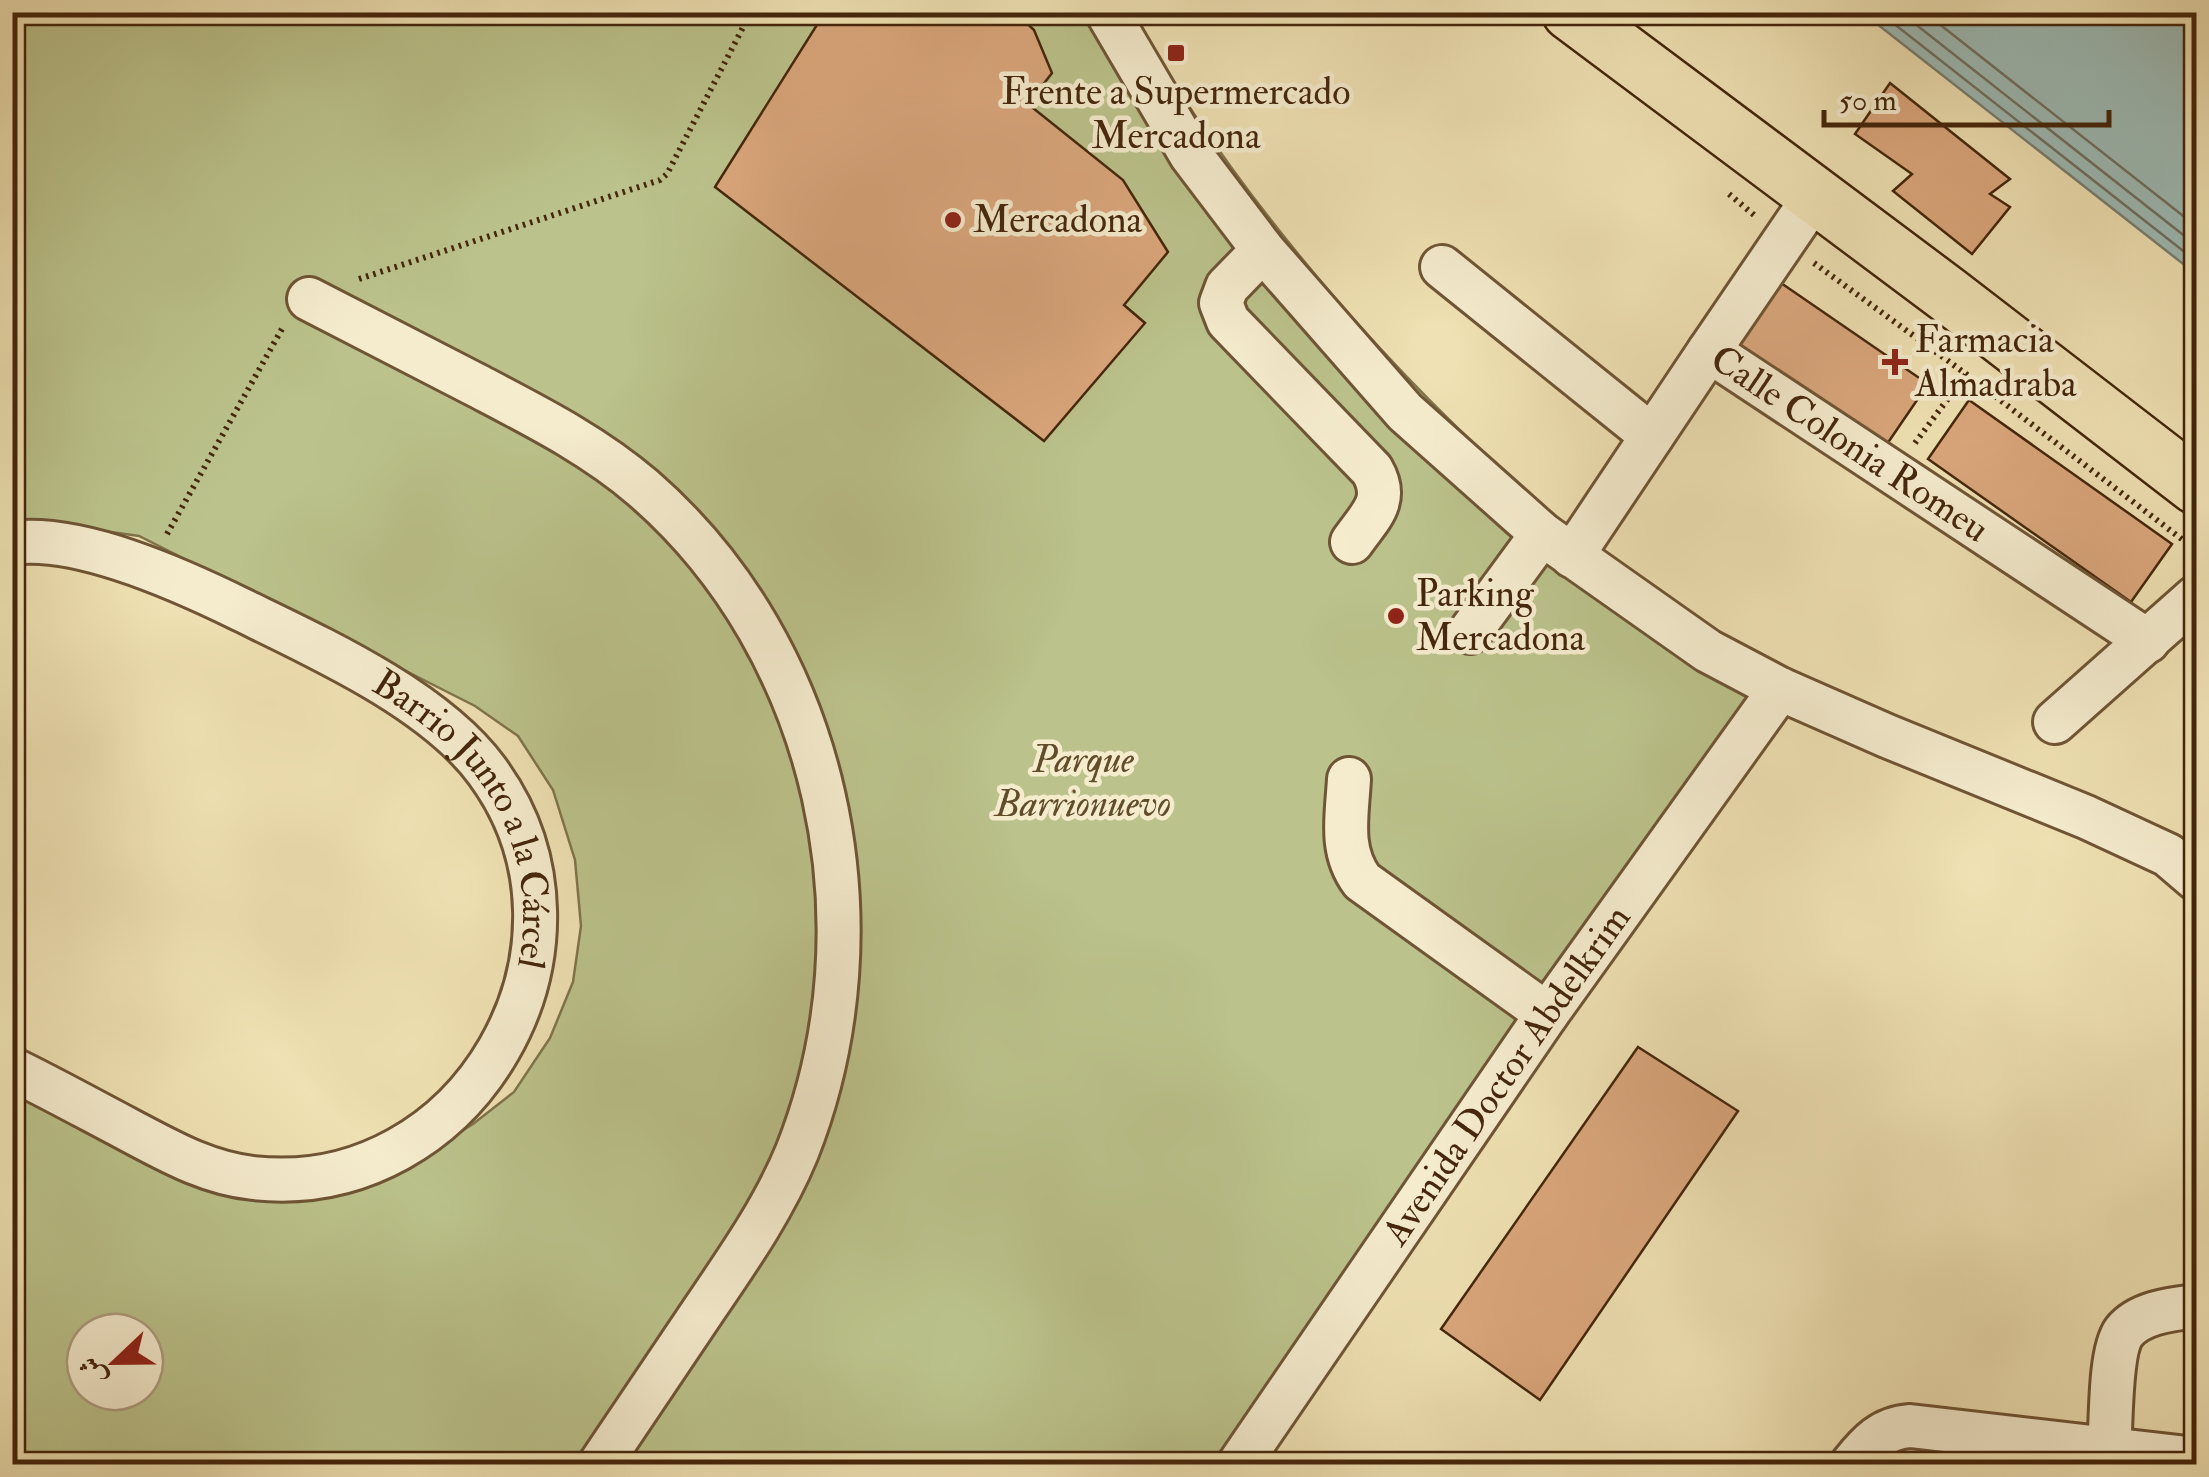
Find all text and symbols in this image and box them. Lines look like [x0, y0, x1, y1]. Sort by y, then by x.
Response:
marker: Frente a Supermercado Mercadona [1165, 42, 1187, 64]
scale bar [1824, 65, 2109, 127]
place label: Frente a Supermercado Mercadona [1001, 68, 1351, 160]
text: 50 m [1839, 82, 1897, 119]
place label: Mercadona [973, 196, 1143, 244]
marker: Mercadona [942, 209, 964, 231]
place label: Farmacia Almadraba [1914, 316, 2077, 408]
street label: Calle Colonia Romeu [1701, 335, 1998, 553]
marker: Farmacia Almadraba [1884, 351, 1906, 373]
place label: Parking Mercadona [1416, 570, 1586, 662]
marker: Parking Mercadona [1385, 605, 1407, 627]
street label: Barrio Junto a la Cárcel [364, 659, 559, 973]
park label: Parque Barrionuevo [993, 736, 1171, 828]
street label: Avenida Doctor Abdelkrim [1371, 896, 1641, 1255]
north arrow [65, 1312, 165, 1412]
text: ش [72, 1351, 115, 1390]

